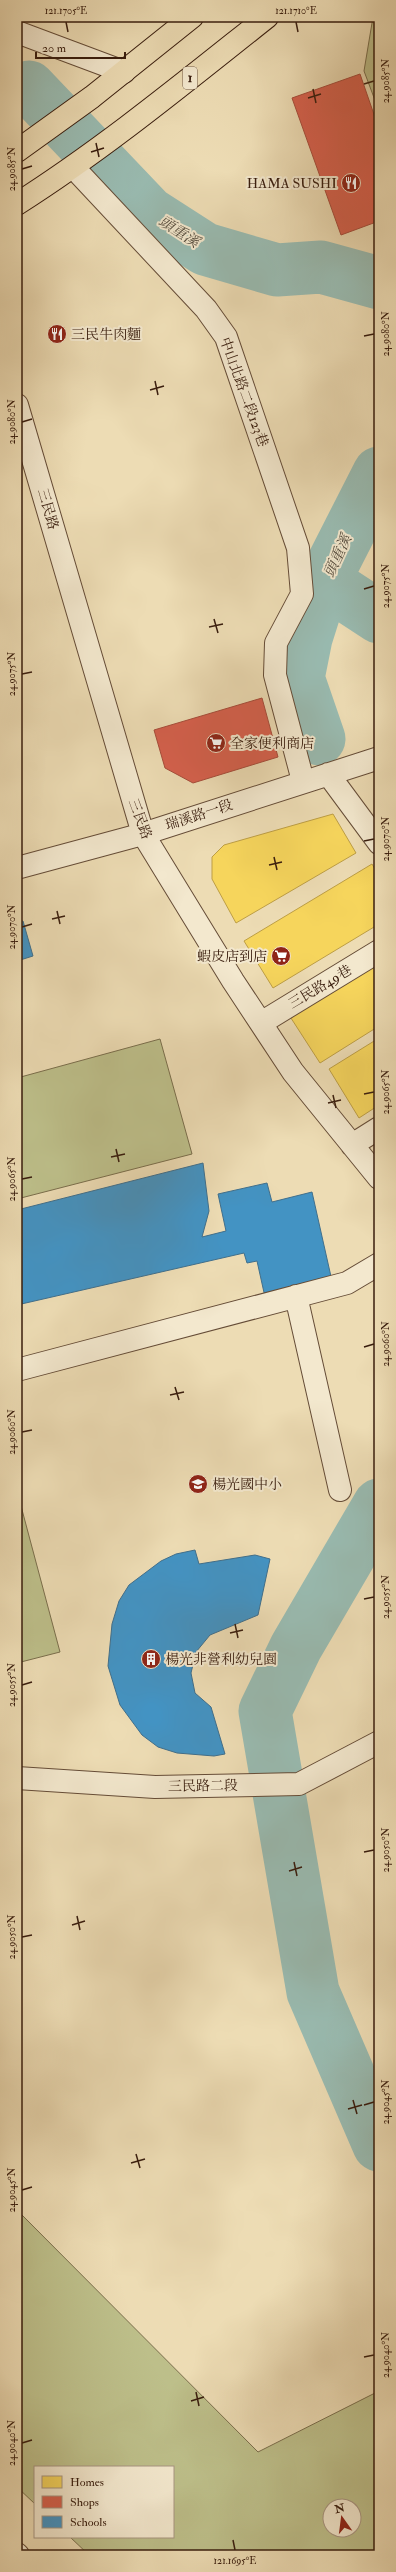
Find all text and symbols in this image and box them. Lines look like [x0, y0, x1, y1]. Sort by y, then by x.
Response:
text: 121.1705°E [45, 5, 87, 17]
text: 121.1710°E [275, 5, 317, 17]
scale bar [36, 34, 125, 60]
text: 20 m [42, 41, 67, 56]
text: 24.9085°N [380, 59, 392, 103]
road number: 1 [183, 67, 197, 89]
text: 24.9085°N [6, 147, 18, 191]
restaurant icon: HAMA SUSHI [340, 172, 362, 194]
place label: HAMA SUSHI [247, 175, 337, 192]
water label: 頭重溪 [155, 212, 205, 253]
text: 24.9080°N [380, 311, 392, 357]
restaurant icon: 三民牛肉麵 [46, 323, 68, 345]
place label: 三民牛肉麵 [71, 326, 141, 343]
street label: 中山北路二段123巷 [216, 335, 272, 449]
text: 24.9080°N [6, 399, 18, 445]
street label: 三民路 [34, 486, 62, 532]
water label: 頭重溪 [320, 530, 357, 580]
text: 24.9075°N [380, 564, 392, 608]
text: 24.9075°N [6, 652, 18, 696]
supermarket icon: 全家便利商店 [205, 732, 227, 754]
place label: 全家便利商店 [230, 735, 314, 752]
street label: 三民路 [125, 796, 155, 842]
street label: 瑞溪路一段 [163, 796, 235, 834]
text: 24.9070°N [380, 816, 392, 862]
text: 24.9070°N [6, 904, 18, 950]
supermarket icon: 蝦皮店到店 [270, 945, 292, 967]
place label: 蝦皮店到店 [197, 948, 267, 965]
street label: 三民路49巷 [285, 962, 355, 1012]
text: 24.9065°N [380, 1070, 392, 1114]
text: 24.9065°N [6, 1157, 18, 1201]
text: 24.9060°N [380, 1321, 392, 1367]
text: 24.9060°N [6, 1409, 18, 1455]
school or university icon: 楊光國中小 [187, 1473, 209, 1495]
place label: 楊光國中小 [212, 1476, 282, 1493]
text: 24.9055°N [380, 1575, 392, 1619]
building icon: 楊光非營利幼兒園 [140, 1648, 162, 1670]
place label: 楊光非營利幼兒園 [165, 1651, 277, 1668]
text: 24.9055°N [6, 1663, 18, 1707]
street label: 三民路二段 [168, 1777, 238, 1795]
text: 24.9050°N [380, 1828, 392, 1872]
text: 24.9050°N [6, 1915, 18, 1959]
text: 24.9045°N [380, 2079, 392, 2125]
text: 24.9045°N [6, 2167, 18, 2213]
text: 24.9040°N [380, 2332, 392, 2378]
text: 24.9040°N [6, 2420, 18, 2466]
legend [34, 2466, 174, 2538]
text: Homes [70, 2475, 104, 2490]
text: Shops [70, 2495, 99, 2510]
north arrow [322, 2498, 362, 2538]
text: N [332, 2501, 347, 2517]
text: Schools [70, 2515, 107, 2530]
text: 121.1695°E [214, 2555, 256, 2567]

